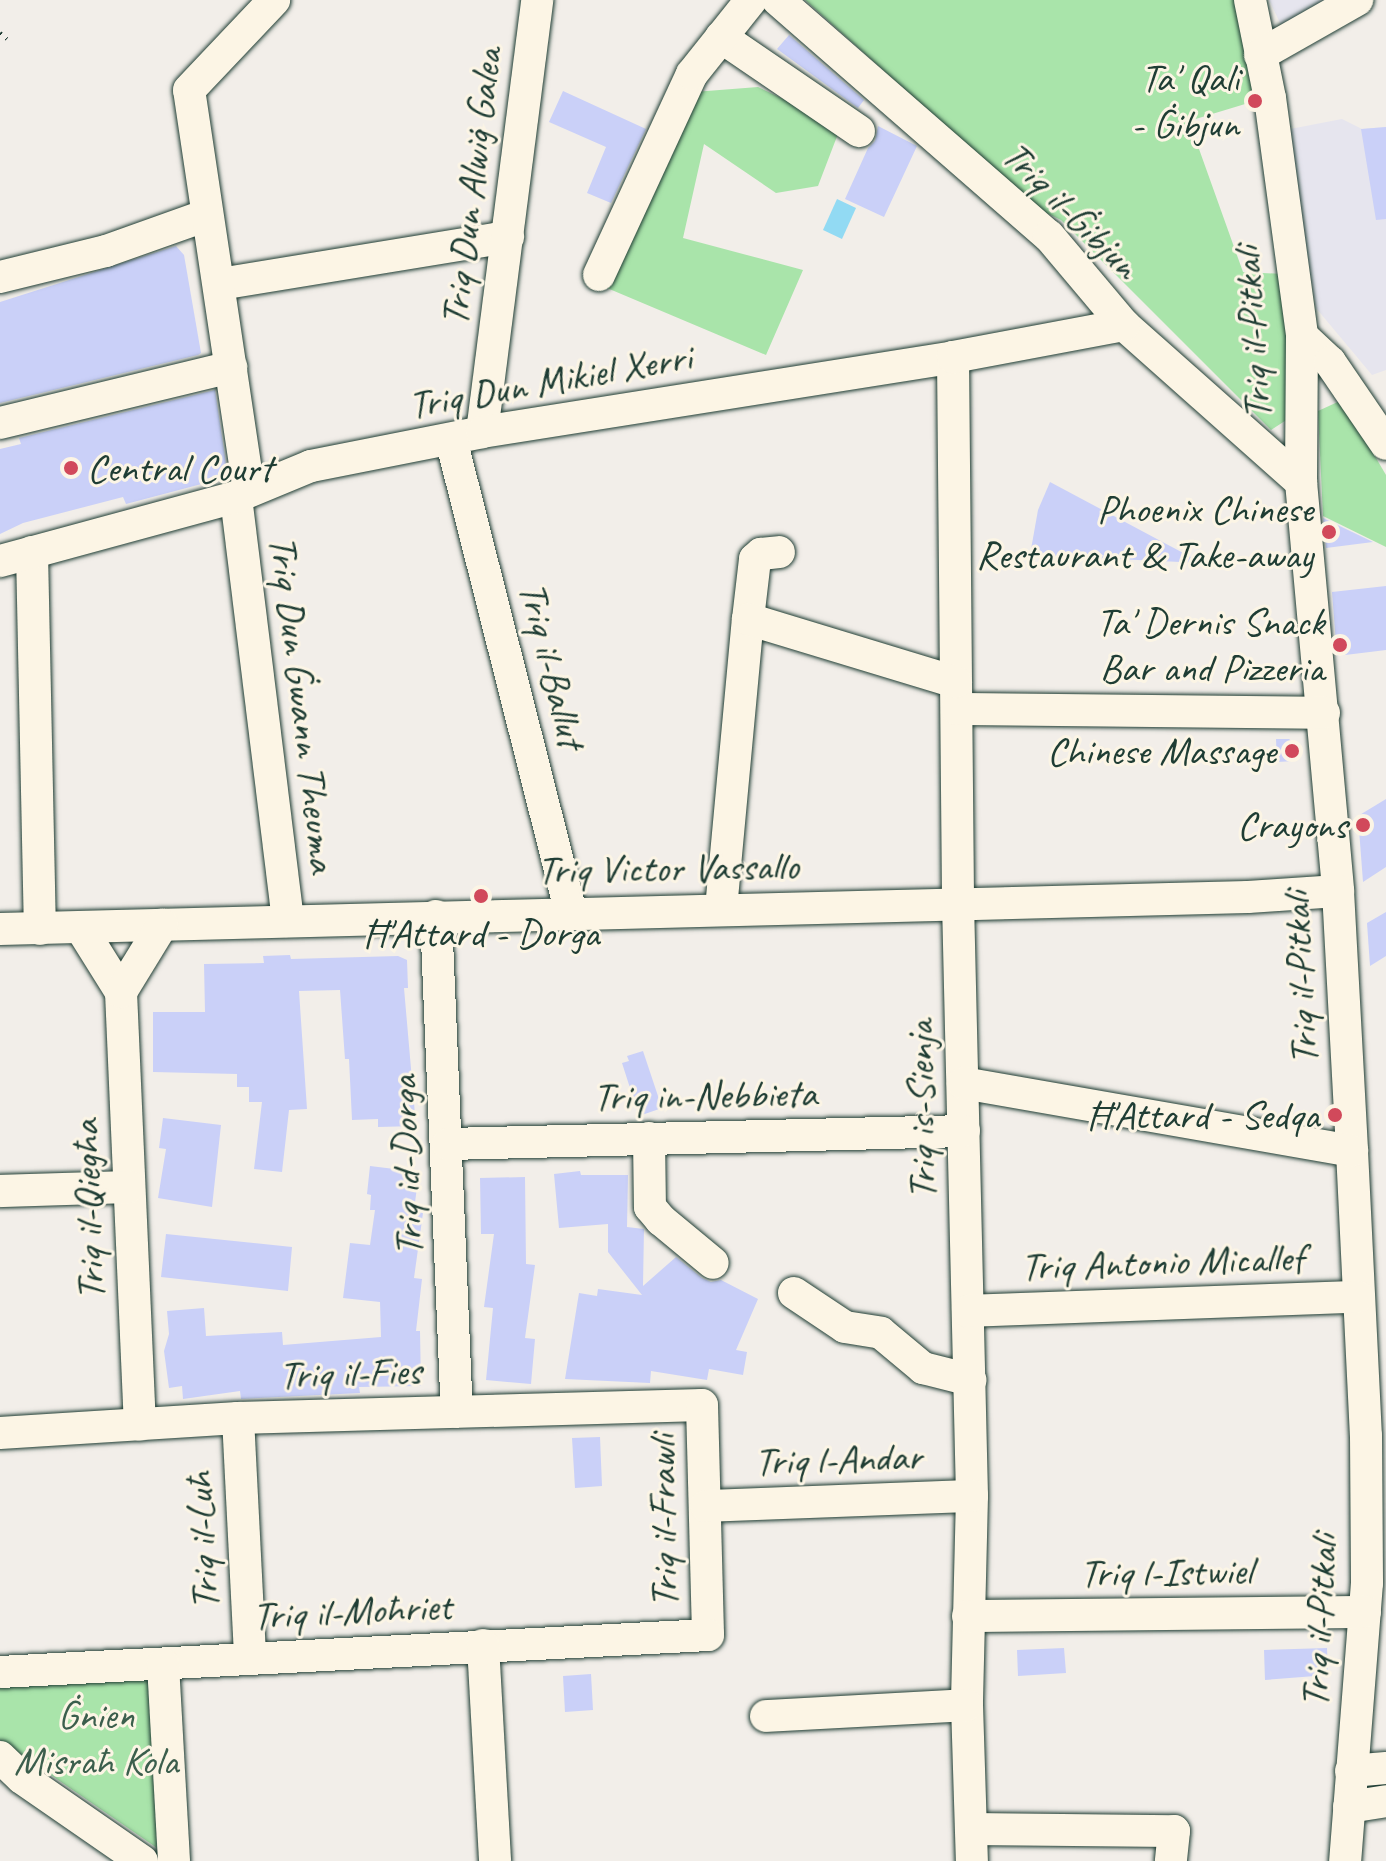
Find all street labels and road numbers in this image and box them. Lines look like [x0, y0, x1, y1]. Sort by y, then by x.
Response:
street label: Triq Dun Alwiġ Galea [430, 45, 512, 329]
street label: Triq il-Ġibjun [992, 131, 1150, 289]
street label: Triq il-Pitkali [1222, 245, 1282, 421]
street label: Triq Dun Mikiel Xerri [405, 333, 695, 429]
street label: Triq Dun Ġwann Theuma [259, 533, 347, 875]
street label: Triq il-Ballut [508, 577, 596, 753]
street label: Triq Victor Vassallo [537, 842, 799, 894]
street label: Triq il-Pitkali [1271, 890, 1329, 1066]
street label: Triq is-Sienja [895, 1020, 947, 1200]
street label: Triq in-Nebbieta [593, 1069, 817, 1121]
street label: Triq id-Dorga [379, 1075, 433, 1257]
street label: Triq il-Qiegħa [61, 1119, 115, 1301]
street label: Triq Antonio Micallef [1021, 1233, 1303, 1291]
street label: Triq il-Fies [278, 1347, 422, 1399]
street label: Triq l-Andar [754, 1432, 922, 1486]
street label: Triq il-Frawli [637, 1434, 689, 1608]
street label: Triq il-Luħ [174, 1471, 230, 1611]
street label: Triq il-Pitkali [1290, 1533, 1348, 1709]
street label: Triq l-Istwiel [1080, 1547, 1252, 1597]
street label: Triq il-Moħriet [251, 1582, 453, 1640]

